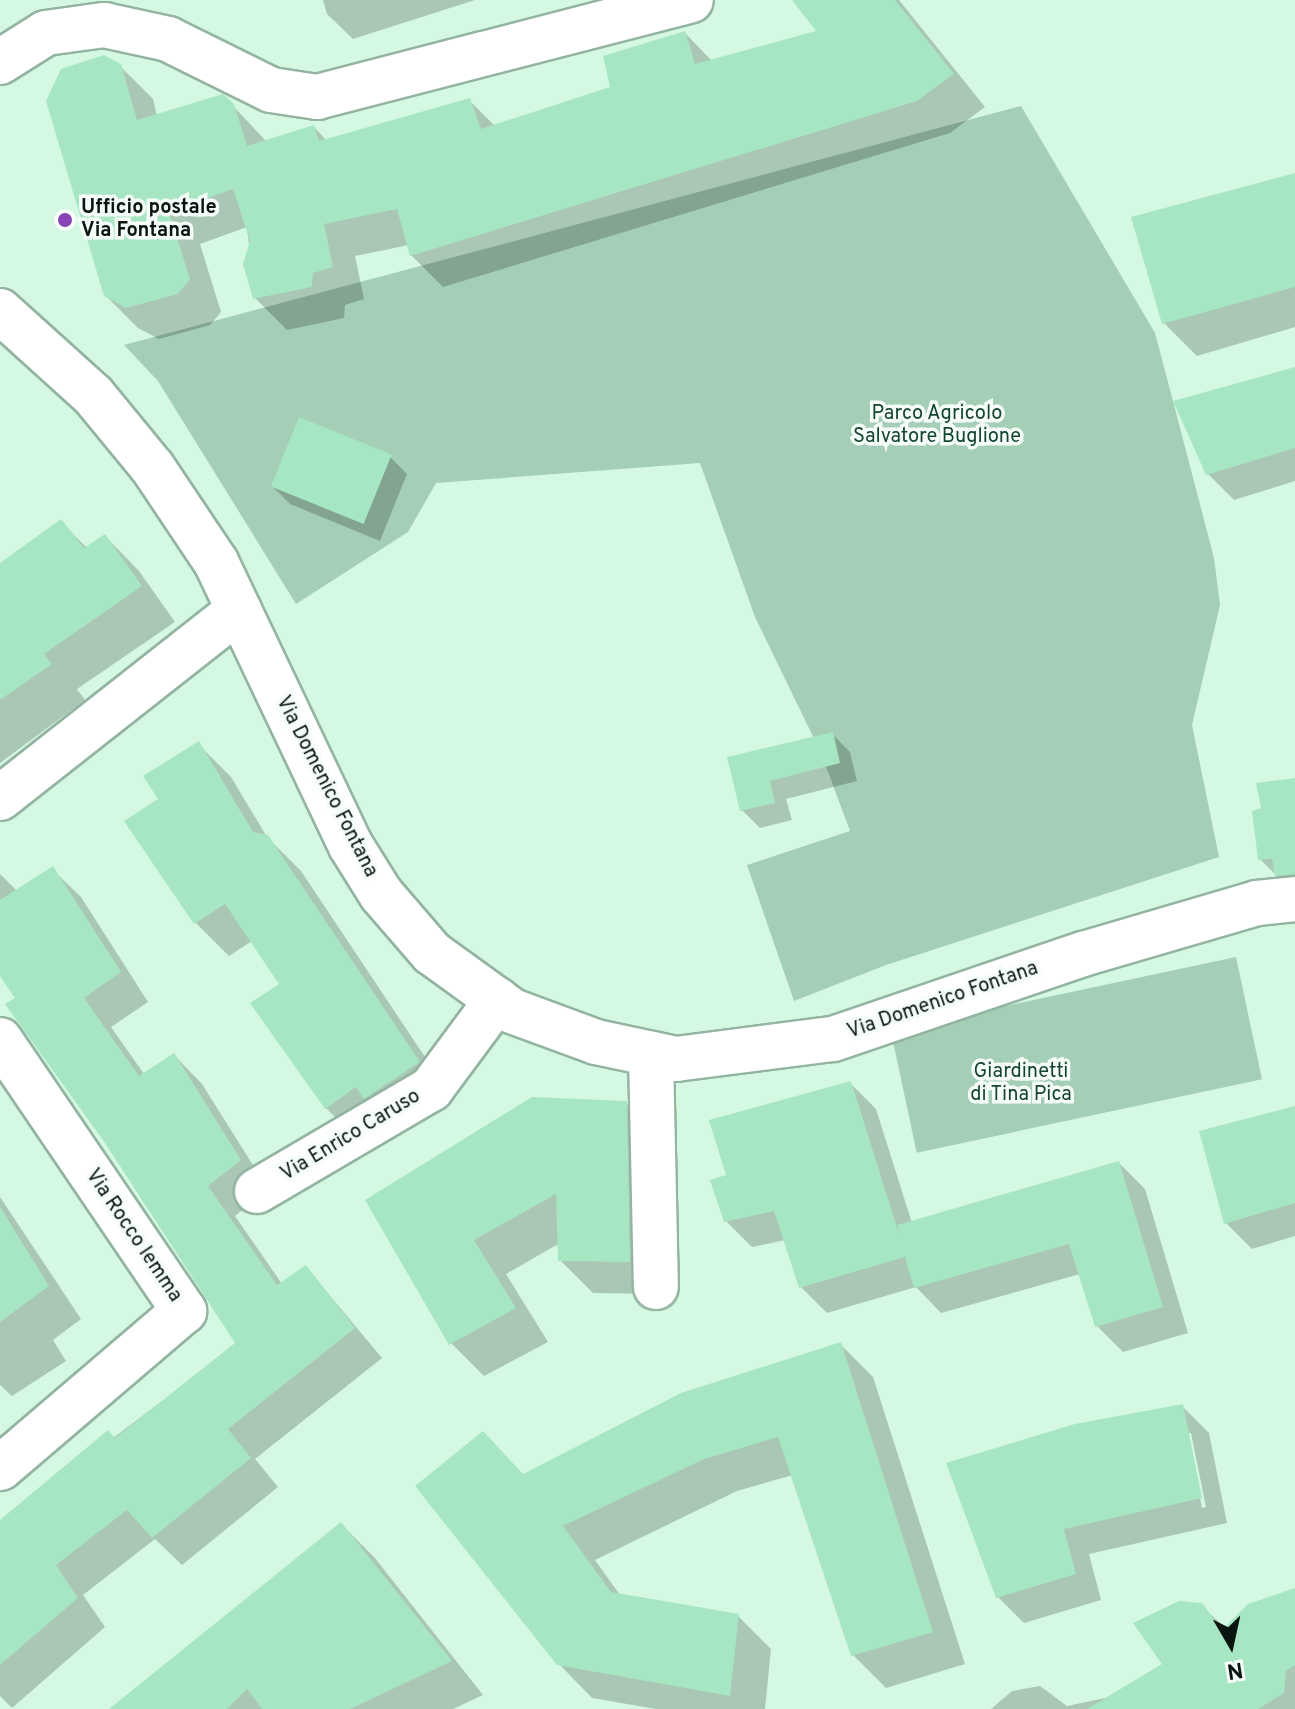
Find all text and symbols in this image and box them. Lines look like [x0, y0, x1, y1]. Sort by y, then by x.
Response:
place label: Ufficio postale Via Fontana [81, 196, 217, 243]
marker: Ufficio postale Via Fontana [56, 211, 74, 229]
park label: Parco Agricolo Salvatore Buglione [853, 403, 1021, 450]
street label: Via Domenico Fontana [270, 692, 382, 882]
street label: Via Domenico Fontana [845, 957, 1041, 1045]
park label: Giardinetti di Tina Pica [970, 1060, 1072, 1107]
street label: Via Enrico Caruso [277, 1085, 425, 1187]
street label: Via Rocco Iemma [80, 1165, 186, 1307]
north arrow [1191, 1605, 1271, 1685]
text: N [1225, 1655, 1245, 1684]

